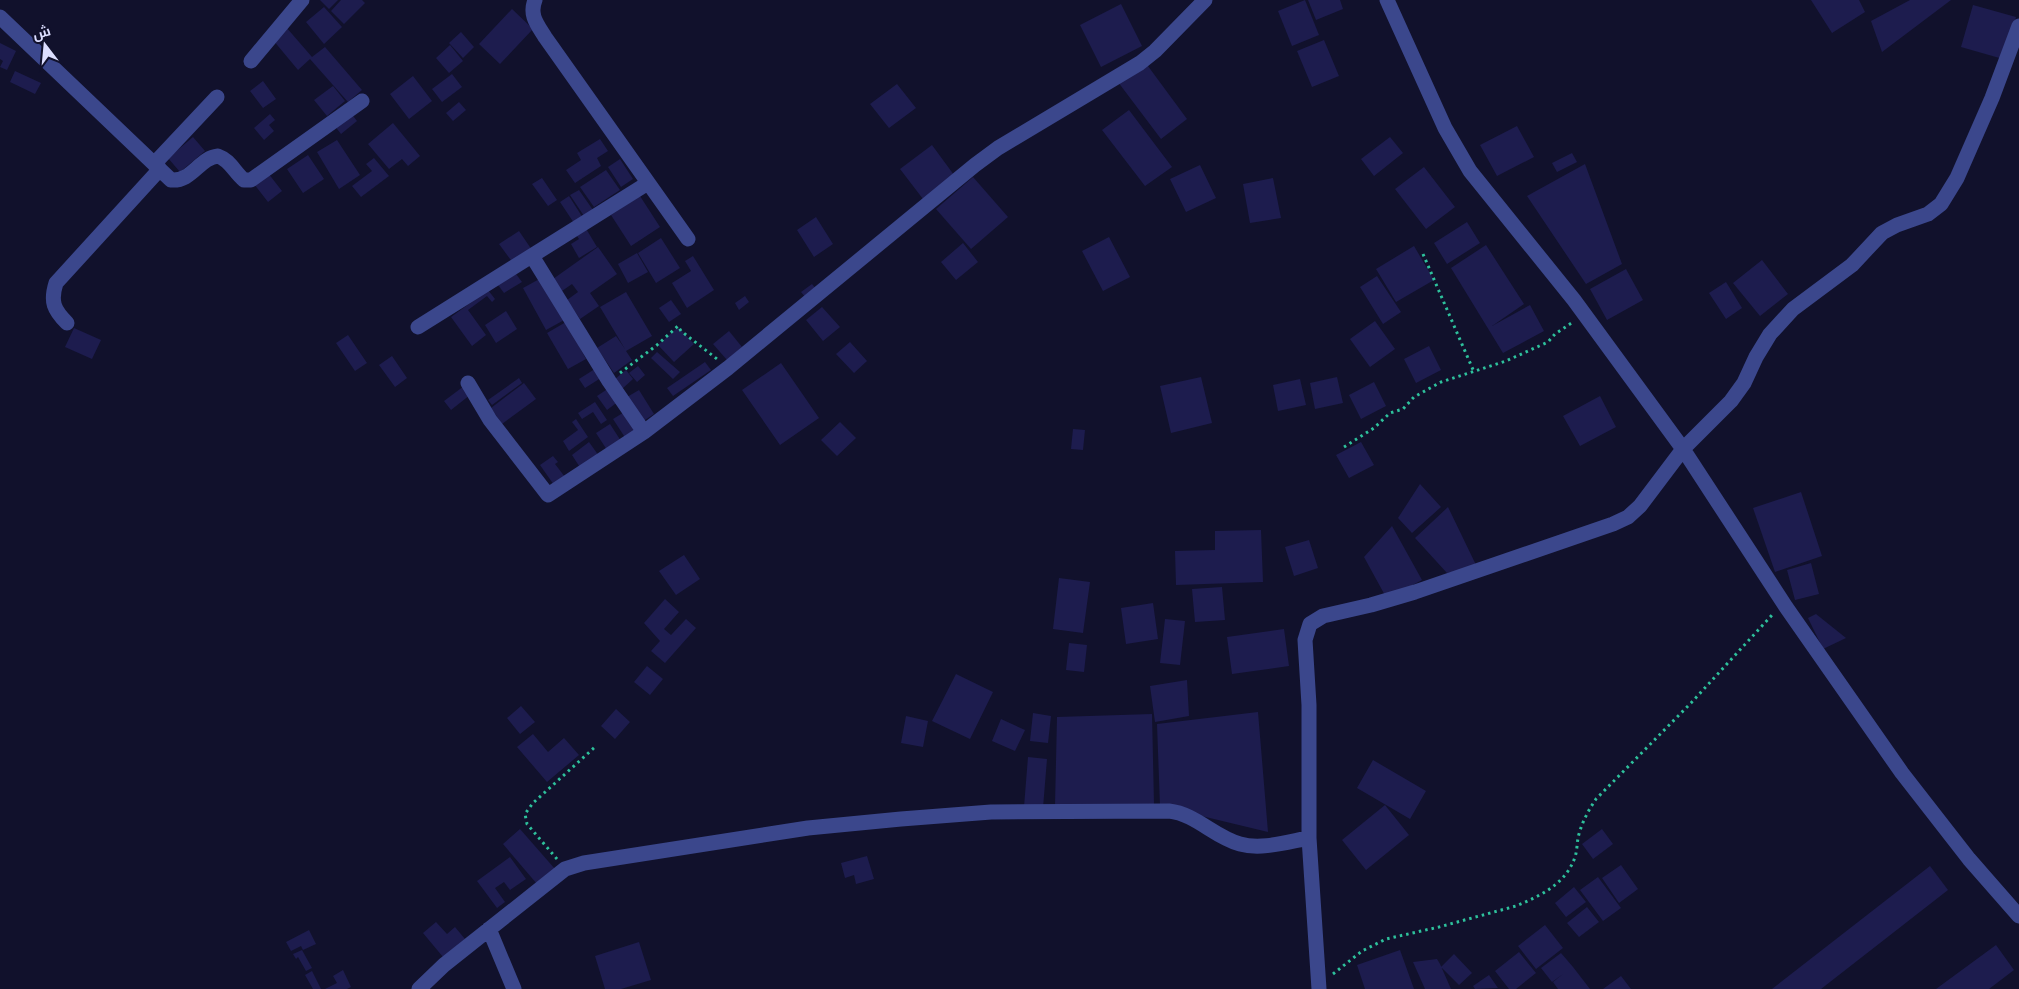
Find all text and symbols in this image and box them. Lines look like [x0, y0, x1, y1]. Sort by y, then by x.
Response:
north arrow [20, 20, 70, 70]
text: ش [30, 21, 53, 44]

